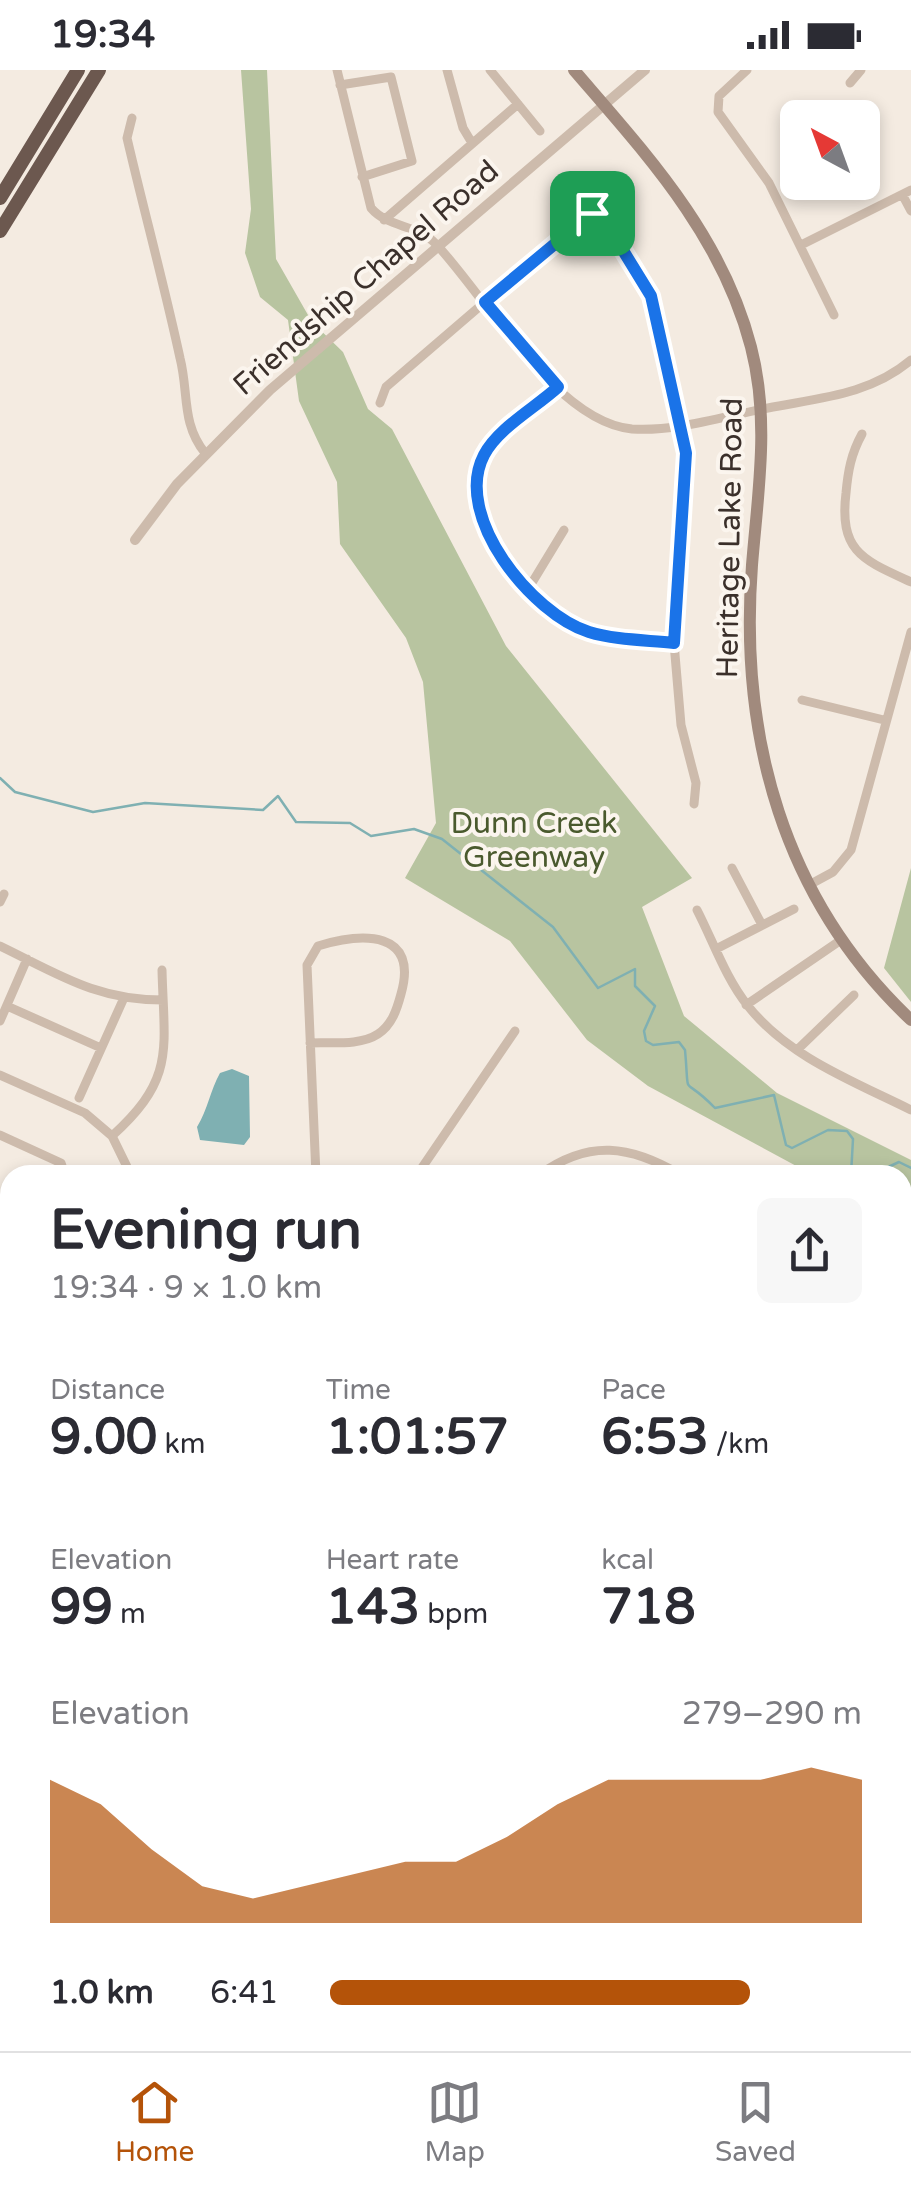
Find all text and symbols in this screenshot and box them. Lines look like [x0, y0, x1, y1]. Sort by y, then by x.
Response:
text: 19:34 [50, 12, 155, 58]
north arrow [780, 100, 880, 200]
map controls [780, 100, 880, 200]
street label: Friendship Chapel Road [226, 153, 506, 403]
pin [550, 171, 635, 256]
icon: arrive [565, 186, 620, 241]
street label: Heritage Lake Road [709, 397, 751, 679]
park label: Dunn Creek Greenway [451, 805, 617, 876]
text: Evening run [50, 1198, 362, 1264]
button: share [757, 1198, 862, 1303]
text: 19:34 · 9 × 1.0 km [50, 1269, 322, 1307]
text: Distance [50, 1373, 165, 1407]
text: Time [326, 1373, 391, 1407]
text: Pace [601, 1373, 666, 1407]
text: 9.00 [50, 1407, 157, 1467]
text: 1:01:57 [326, 1407, 509, 1467]
text: 6:53 [601, 1407, 709, 1467]
text: km [157, 1427, 205, 1461]
text: /km [709, 1427, 769, 1461]
text: Elevation [50, 1543, 172, 1577]
text: Heart rate [326, 1543, 459, 1577]
text: kcal [601, 1543, 654, 1577]
text: 99 [50, 1577, 113, 1637]
text: 143 [326, 1577, 420, 1637]
text: 718 [601, 1577, 696, 1637]
text: m [113, 1597, 146, 1631]
text: bpm [420, 1597, 488, 1631]
text: Elevation [50, 1695, 190, 1733]
text: 279–290 m [682, 1695, 862, 1733]
text: 1.0 km [50, 1974, 154, 2012]
text: 6:41 [210, 1974, 279, 2012]
tab: Home [115, 2075, 194, 2169]
tab: Map [424, 2075, 485, 2169]
tab: Saved [715, 2075, 796, 2169]

